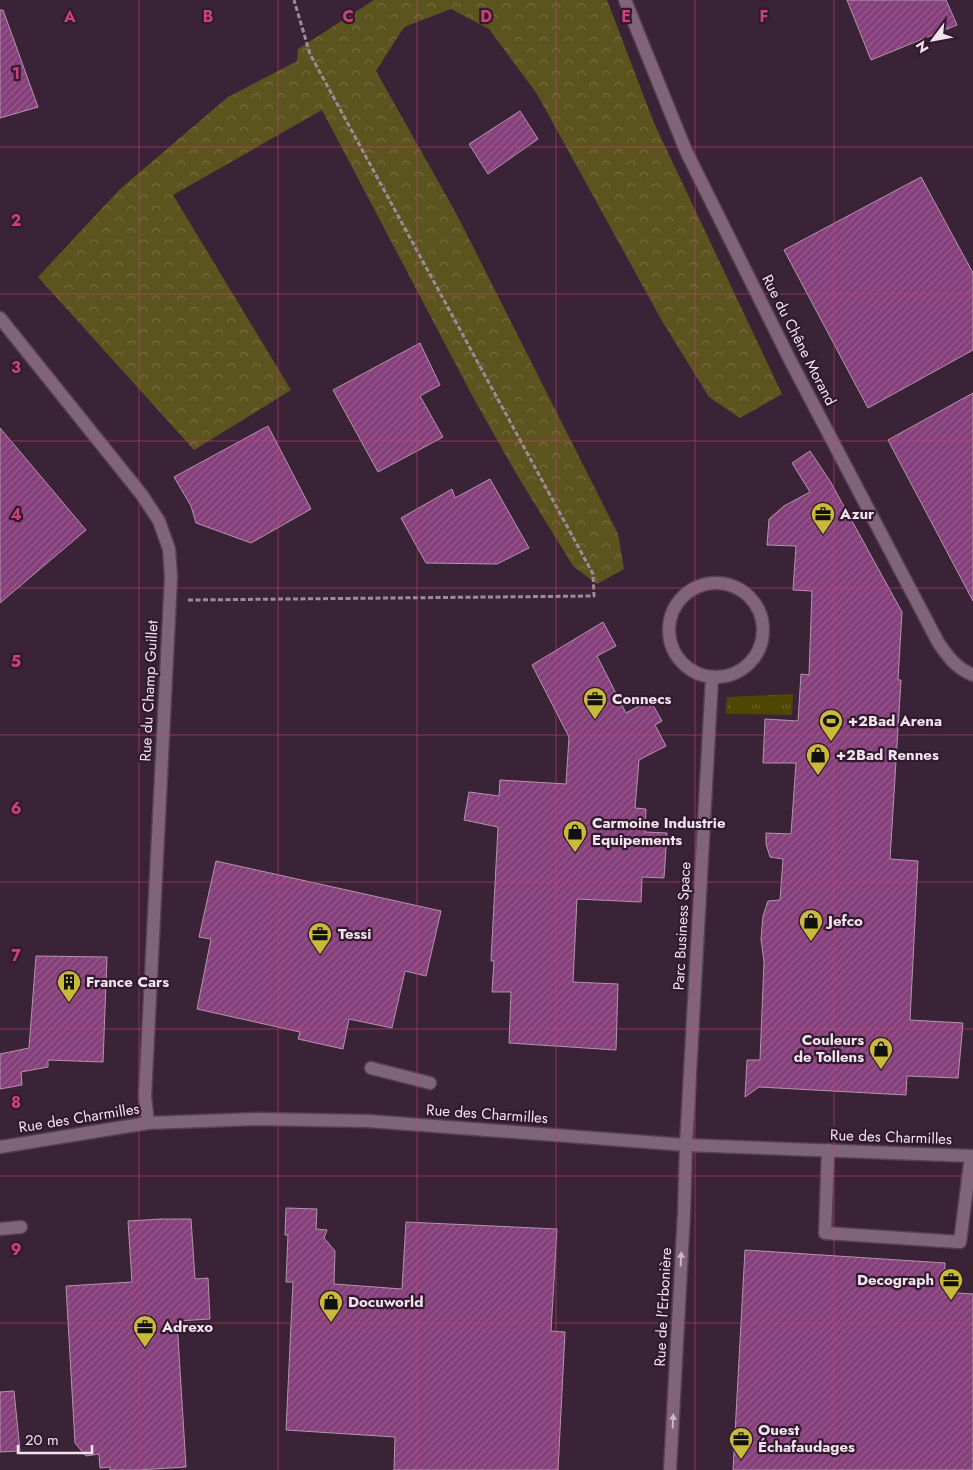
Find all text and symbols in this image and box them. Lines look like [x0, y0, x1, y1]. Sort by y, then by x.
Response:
text: A [63, 5, 76, 28]
text: B [203, 5, 213, 28]
text: C [342, 5, 354, 28]
text: D [480, 5, 492, 28]
text: E [621, 5, 631, 28]
text: F [760, 5, 768, 28]
north arrow [908, 15, 958, 65]
text: N [911, 37, 933, 57]
text: 1 [12, 62, 20, 85]
text: 2 [11, 209, 21, 232]
street label: Rue du Chêne Morand [756, 271, 842, 409]
text: 3 [11, 356, 21, 379]
office icon: Azur [810, 501, 836, 535]
text: 4 [10, 503, 22, 526]
place label: Azur [839, 503, 875, 525]
street label: Rue du Champ Guillet [134, 620, 164, 762]
text: 5 [11, 650, 21, 673]
office icon: Connecs [582, 686, 608, 720]
place label: Connecs [612, 688, 672, 710]
sports icon: +2Bad Arena [818, 708, 844, 742]
place label: +2Bad Arena [848, 710, 942, 732]
shop icon: +2Bad Rennes [805, 742, 831, 776]
place label: +2Bad Rennes [836, 744, 939, 766]
text: 6 [11, 797, 21, 820]
place label: Carmoine Industrie Equipements [592, 812, 726, 851]
shop icon: Carmoine Industrie Equipements [562, 819, 588, 853]
street label: Parc Business Space [668, 861, 696, 991]
shop icon: Jefco [798, 908, 824, 942]
place label: Jefco [825, 910, 863, 932]
office icon: Tessi [307, 921, 333, 955]
place label: Tessi [338, 923, 371, 945]
text: 7 [11, 944, 21, 967]
building icon: France Cars [56, 969, 82, 1003]
place label: France Cars [86, 971, 169, 993]
place label: Couleurs de Tollens [794, 1029, 864, 1068]
shop icon: Couleurs de Tollens [868, 1036, 894, 1070]
text: 8 [11, 1091, 21, 1114]
street label: Rue des Charmilles [17, 1098, 141, 1138]
street label: Rue des Charmilles [425, 1099, 549, 1129]
street label: Rue des Charmilles [830, 1124, 952, 1150]
text: 9 [11, 1238, 21, 1261]
street label: Rue de l'Erbonière [649, 1247, 677, 1367]
one-way arrow [678, 1251, 686, 1267]
office icon: Decograph [938, 1267, 964, 1301]
place label: Decograph [857, 1269, 934, 1291]
shop icon: Docuworld [318, 1289, 344, 1323]
place label: Docuworld [348, 1291, 423, 1313]
office icon: Adrexo [132, 1314, 158, 1348]
place label: Adrexo [161, 1316, 213, 1338]
one-way arrow [669, 1413, 677, 1429]
place label: Ouest Échafaudages [758, 1419, 855, 1458]
scale bar [18, 1422, 91, 1454]
office icon: Ouest Échafaudages [728, 1426, 754, 1460]
text: 20 m [25, 1429, 59, 1451]

